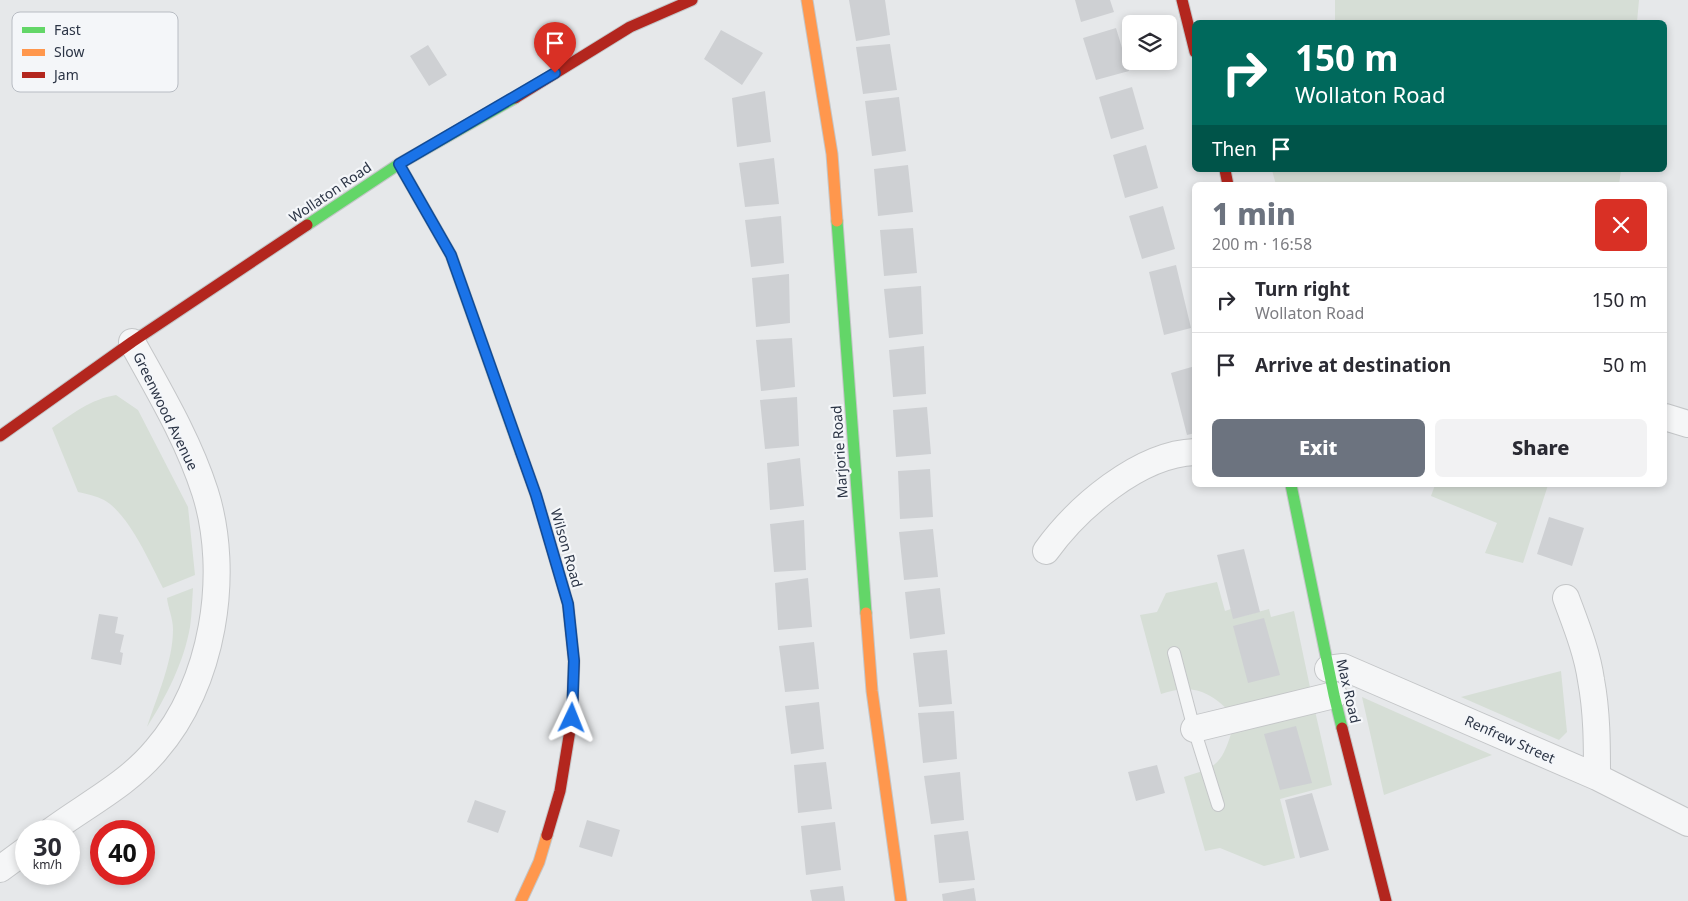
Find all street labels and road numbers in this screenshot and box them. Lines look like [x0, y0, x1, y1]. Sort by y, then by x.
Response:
street label: Wollaton Road [285, 157, 375, 227]
street label: Greenwood Avenue [129, 349, 203, 473]
street label: Marjorie Road [826, 405, 852, 499]
street label: Wilson Road [547, 506, 587, 590]
street label: Max Road [1332, 657, 1366, 725]
street label: Renfrew Street [1462, 711, 1558, 767]

